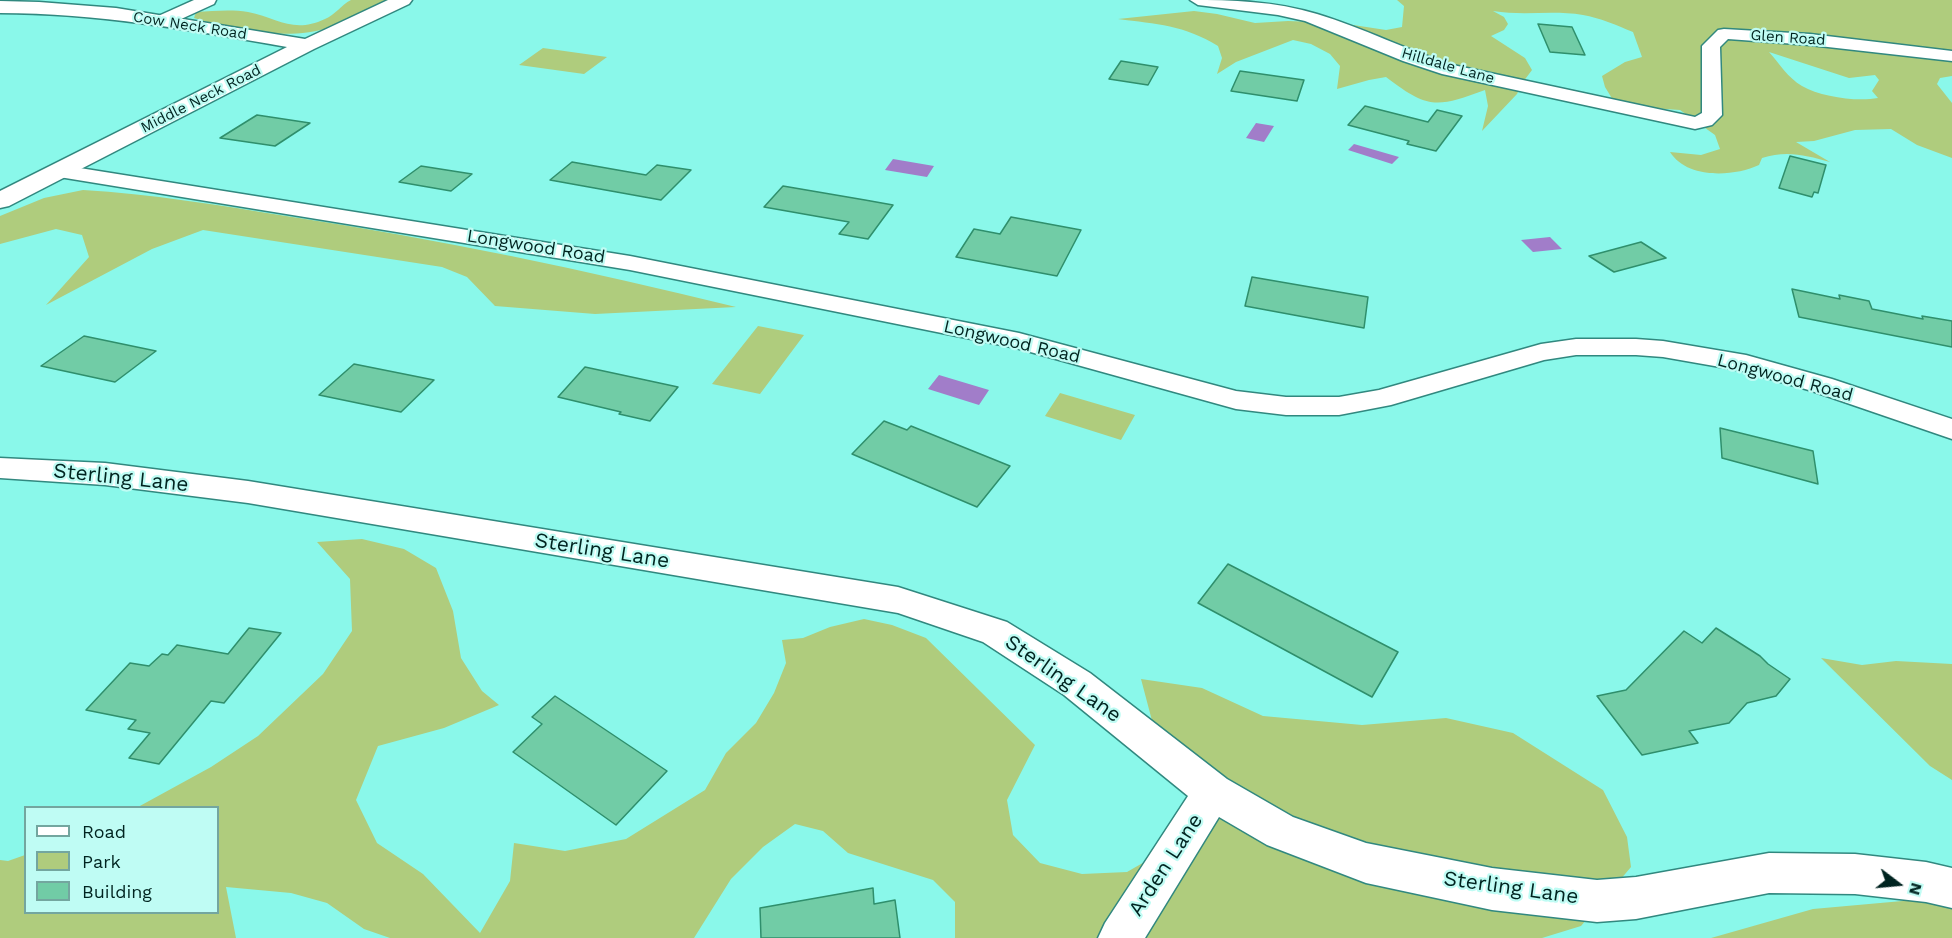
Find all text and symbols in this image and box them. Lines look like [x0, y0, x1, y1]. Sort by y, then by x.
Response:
street label: Cow Neck Road [132, 8, 248, 44]
street label: Glen Road [1750, 26, 1826, 50]
street label: Hilldale Lane [1399, 44, 1497, 88]
street label: Middle Neck Road [138, 61, 264, 137]
street label: Longwood Road [465, 225, 607, 269]
street label: Longwood Road [942, 316, 1082, 368]
street label: Longwood Road [1715, 350, 1855, 406]
street label: Sterling Lane [52, 458, 190, 498]
street label: Sterling Lane [533, 528, 671, 574]
street label: Sterling Lane [1000, 630, 1126, 728]
legend [24, 806, 219, 914]
street label: Arden Lane [1124, 809, 1208, 921]
text: Road [82, 821, 126, 842]
text: Park [82, 851, 121, 872]
north arrow [1868, 854, 1928, 914]
street label: Sterling Lane [1442, 866, 1580, 910]
text: Building [82, 881, 152, 902]
text: N [1905, 881, 1927, 897]

